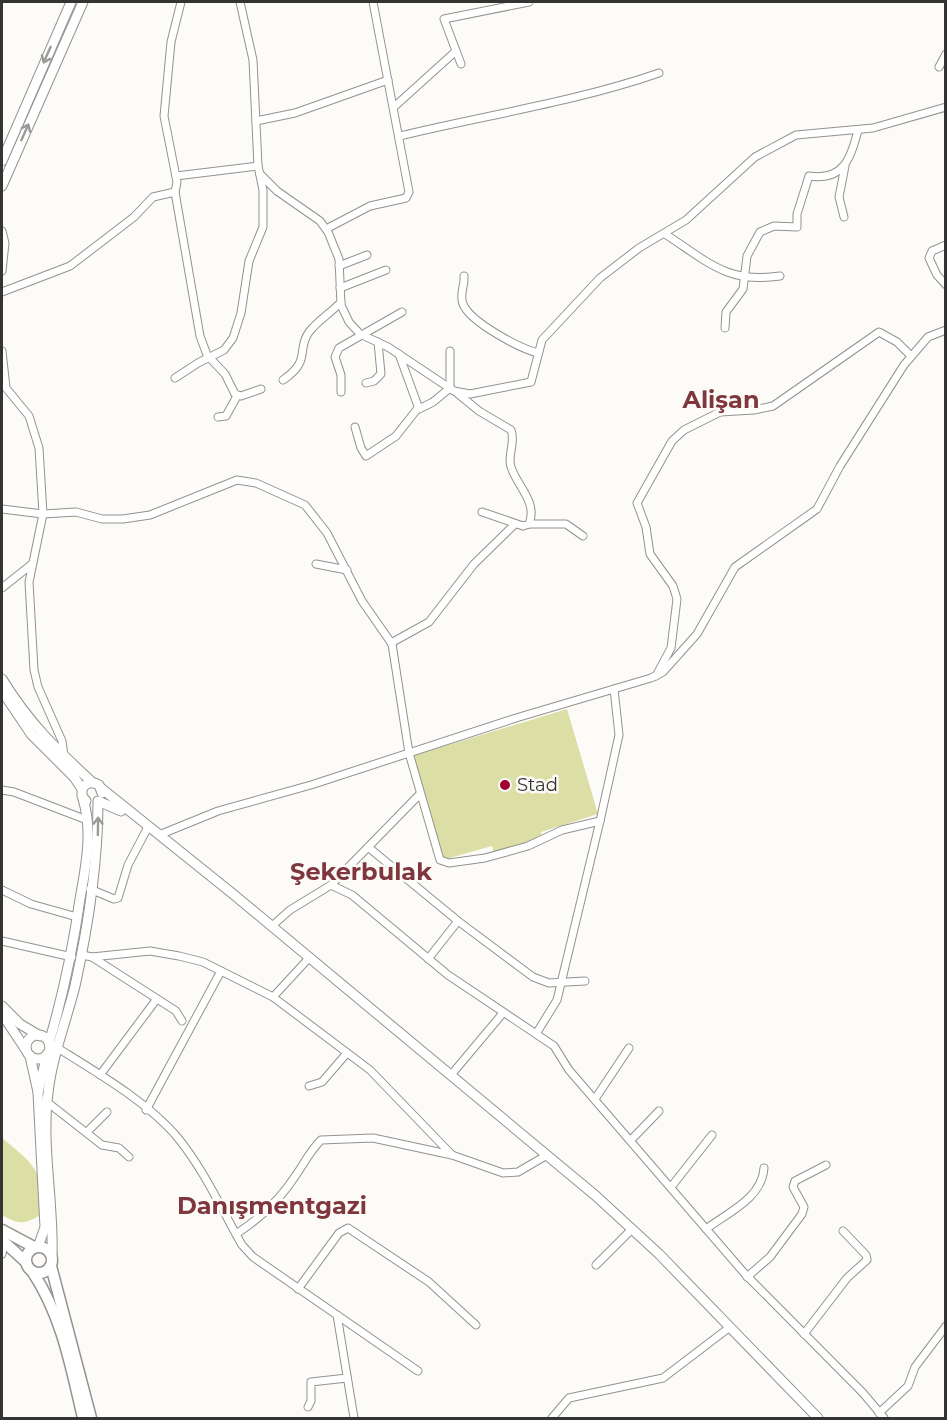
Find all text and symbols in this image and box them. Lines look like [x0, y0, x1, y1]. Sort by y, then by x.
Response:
one-way arrow [41, 46, 52, 64]
one-way arrow [20, 123, 31, 142]
district label: Alişan [682, 385, 759, 414]
place label: Stad [517, 774, 558, 796]
marker: Stad [498, 778, 512, 792]
one-way arrow [92, 817, 104, 837]
district label: Şekerbulak [290, 857, 432, 886]
district label: Danışmentgazi [177, 1191, 367, 1220]

